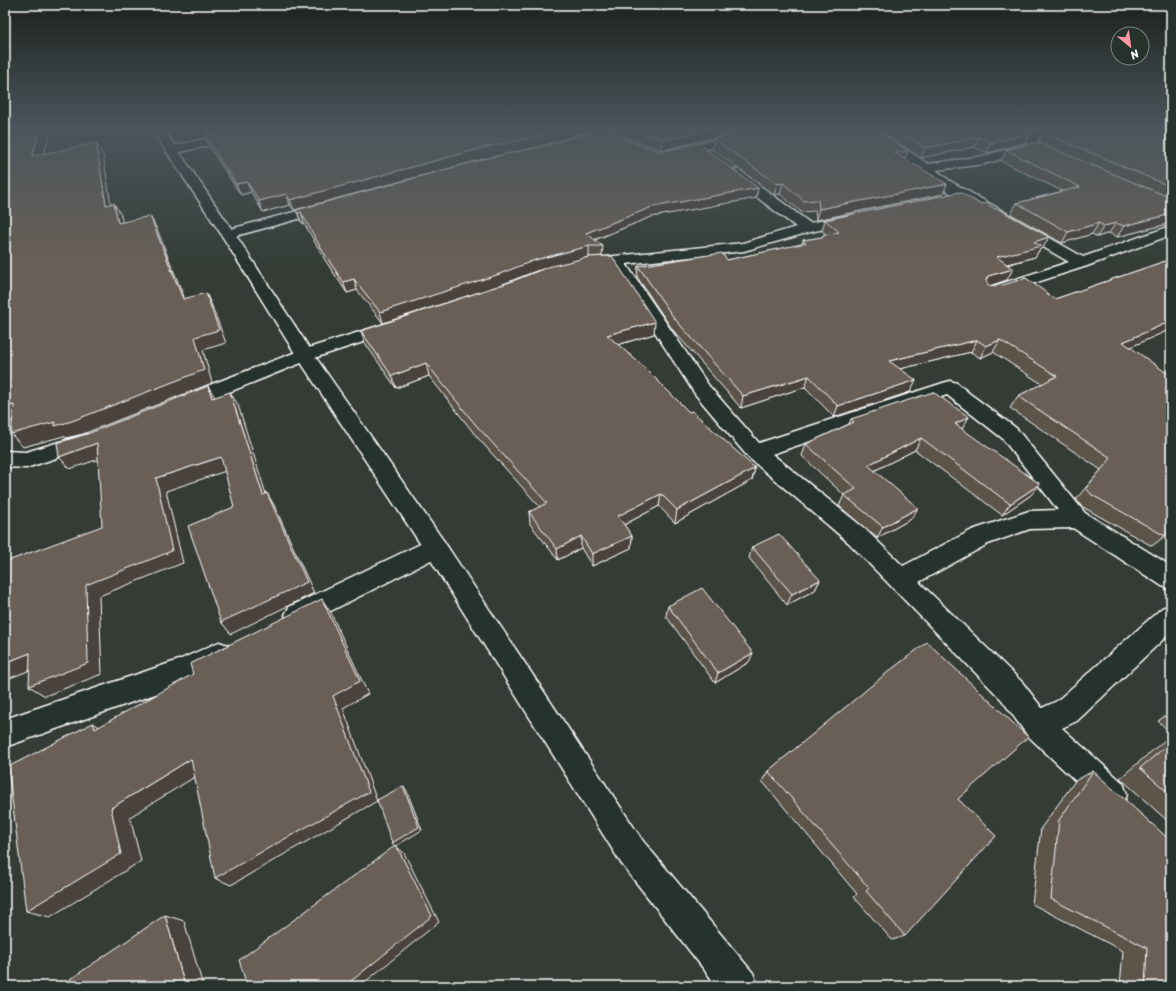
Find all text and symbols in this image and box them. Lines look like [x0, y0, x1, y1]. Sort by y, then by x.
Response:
north arrow [1110, 26, 1150, 66]
text: N [1126, 44, 1143, 65]

